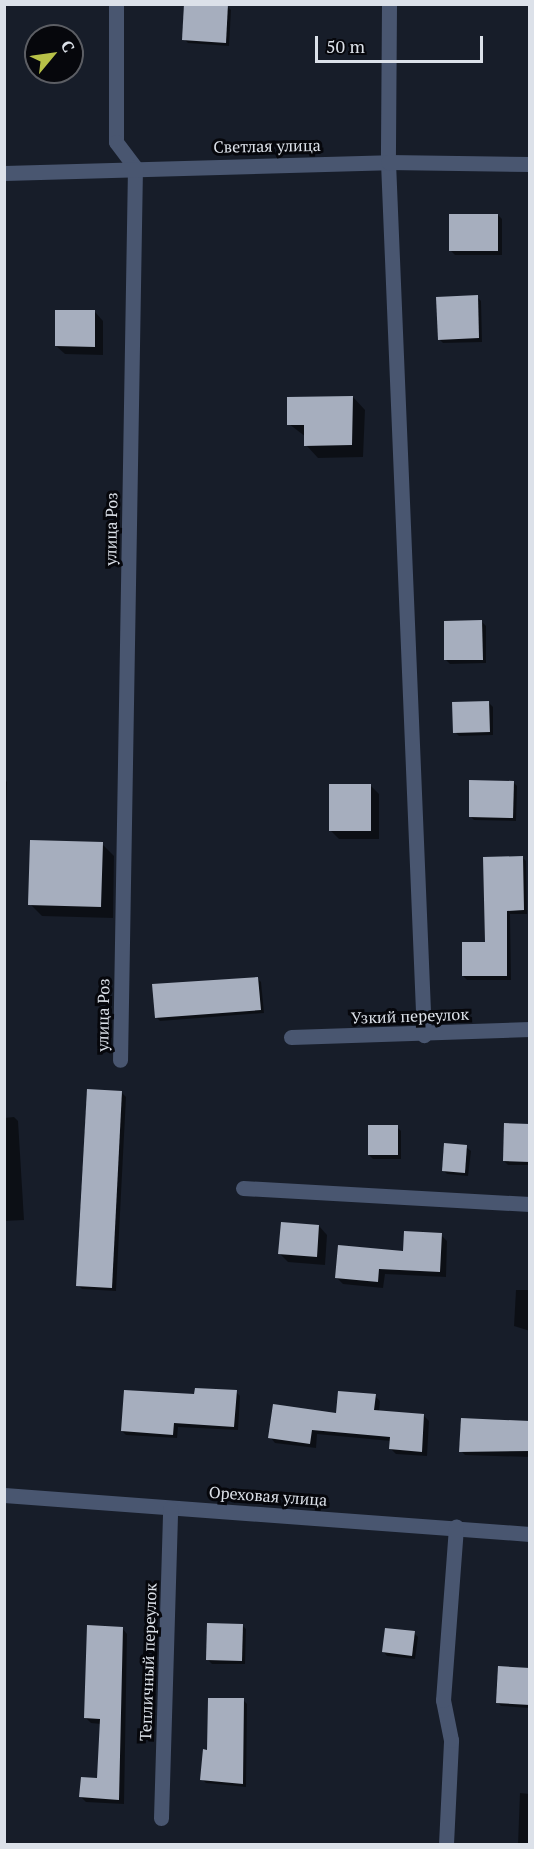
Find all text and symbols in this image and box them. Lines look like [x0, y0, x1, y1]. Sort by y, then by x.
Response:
north arrow [24, 24, 84, 84]
scale bar [318, 24, 486, 62]
text: 50 m [326, 34, 365, 58]
text: С [56, 36, 80, 56]
street label: Светлая улица [213, 135, 321, 157]
street label: улица Роз [101, 492, 121, 566]
street label: улица Роз [93, 978, 113, 1052]
street label: Узкий переулок [351, 1004, 469, 1028]
street label: Ореховая улица [208, 1482, 328, 1510]
street label: Тепличный переулок [136, 1583, 160, 1741]

